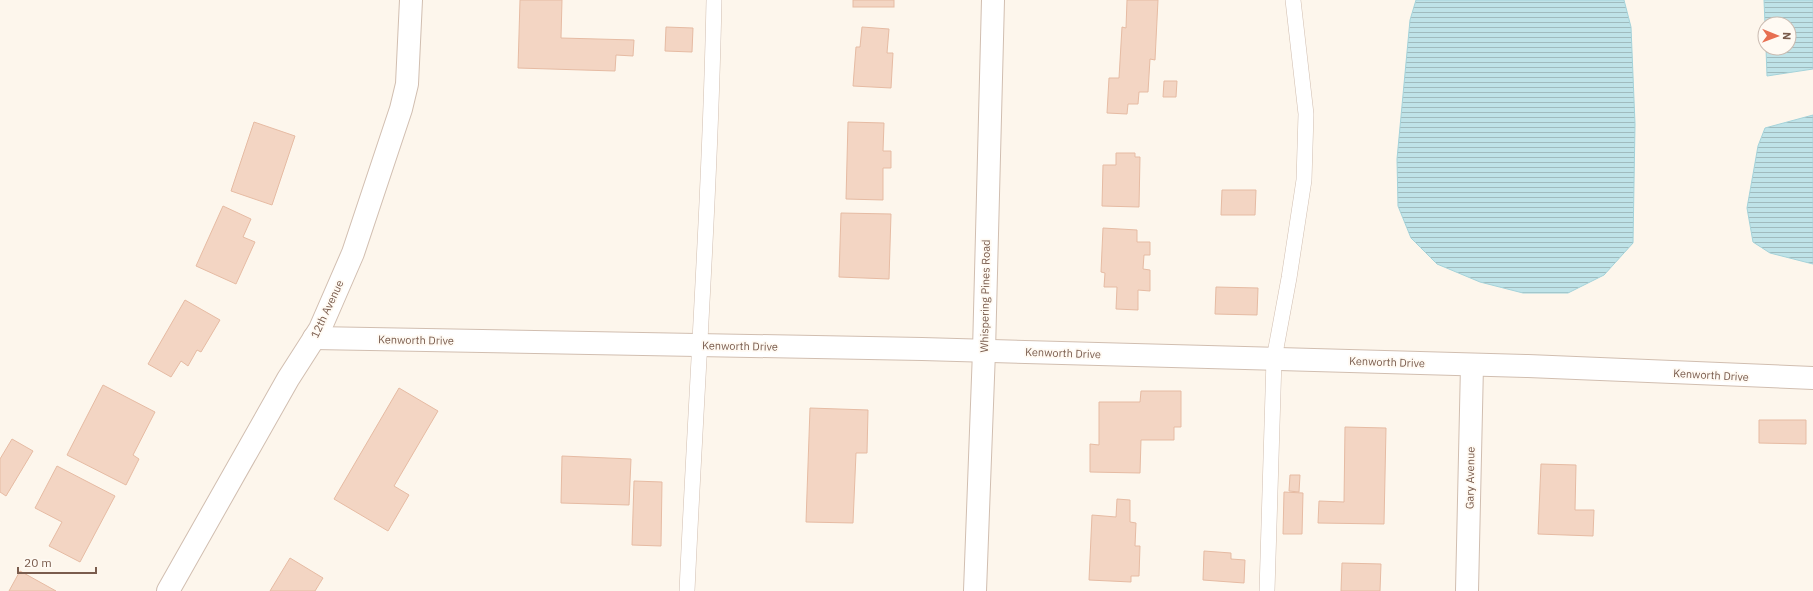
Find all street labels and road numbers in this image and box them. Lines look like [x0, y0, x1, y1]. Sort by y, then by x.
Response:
street label: Whispering Pines Road [977, 239, 993, 353]
street label: 12th Avenue [307, 278, 347, 340]
street label: Kenworth Drive [378, 332, 454, 348]
street label: Kenworth Drive [702, 338, 778, 354]
street label: Kenworth Drive [1025, 345, 1101, 361]
street label: Kenworth Drive [1349, 354, 1425, 370]
street label: Kenworth Drive [1673, 366, 1749, 384]
street label: Gary Avenue [1462, 447, 1478, 509]

